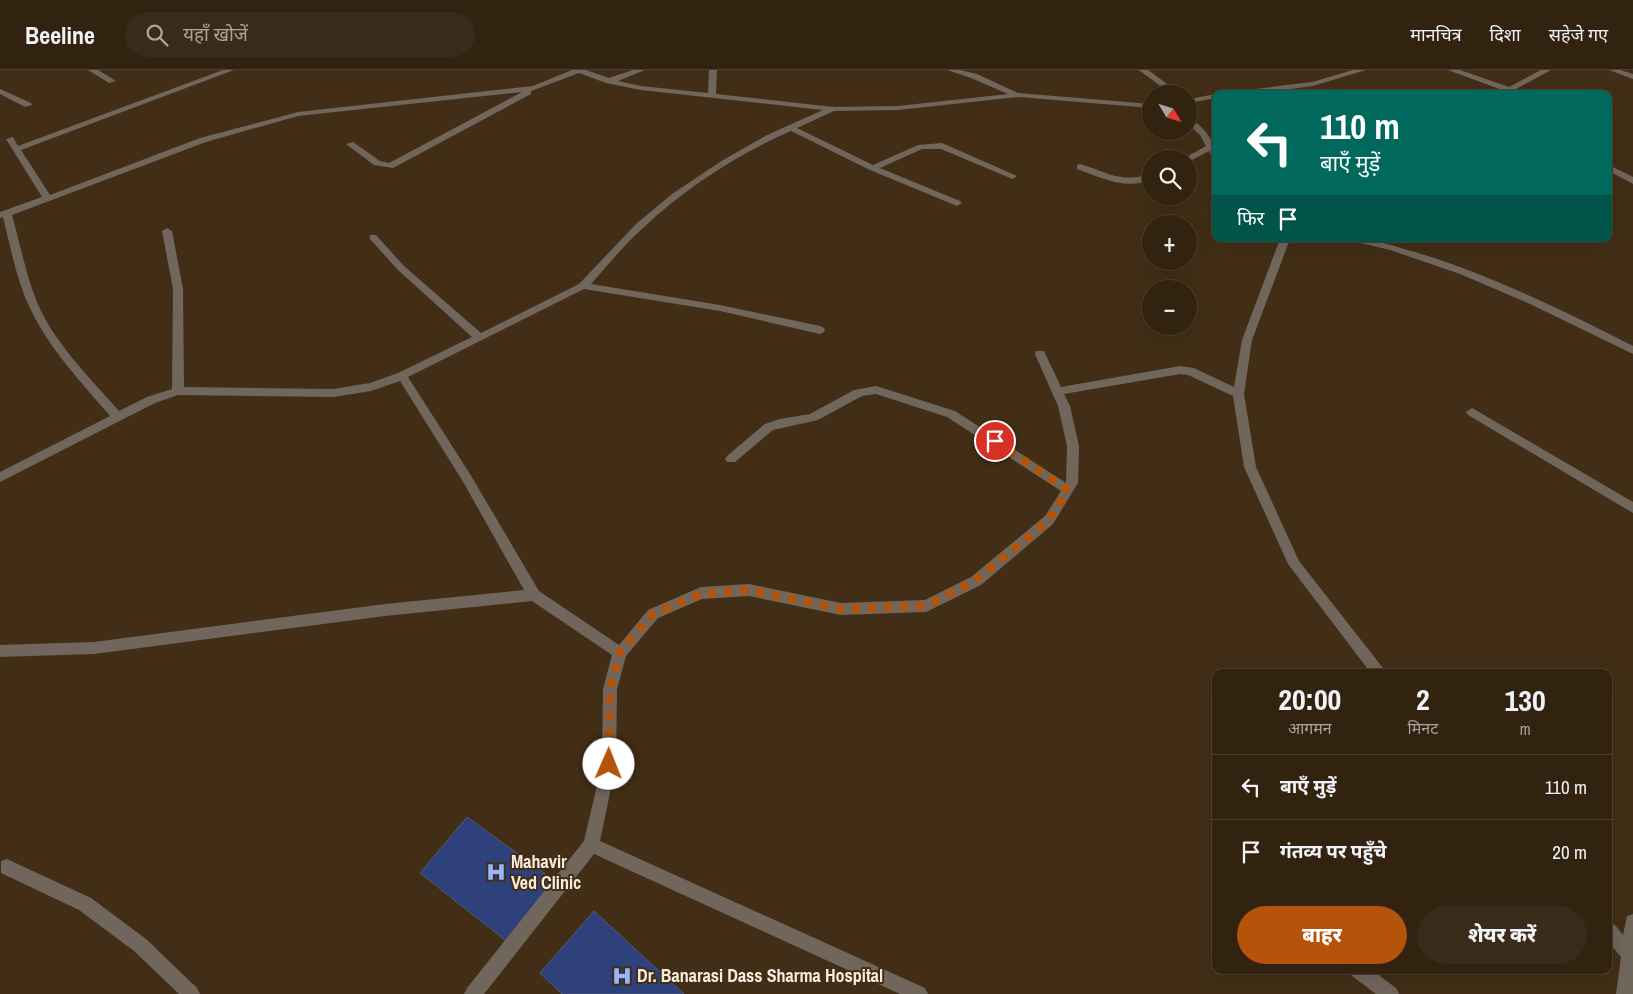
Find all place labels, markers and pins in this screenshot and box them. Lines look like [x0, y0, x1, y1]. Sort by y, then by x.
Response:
pin [974, 420, 1016, 462]
place label: Mahavir Ved Clinic [511, 849, 581, 895]
hospital icon: Mahavir Ved Clinic [485, 861, 507, 883]
place label: Dr. Banarasi Dass Sharma Hospital [637, 963, 883, 988]
hospital icon: Dr. Banarasi Dass Sharma Hospital [611, 965, 633, 987]

